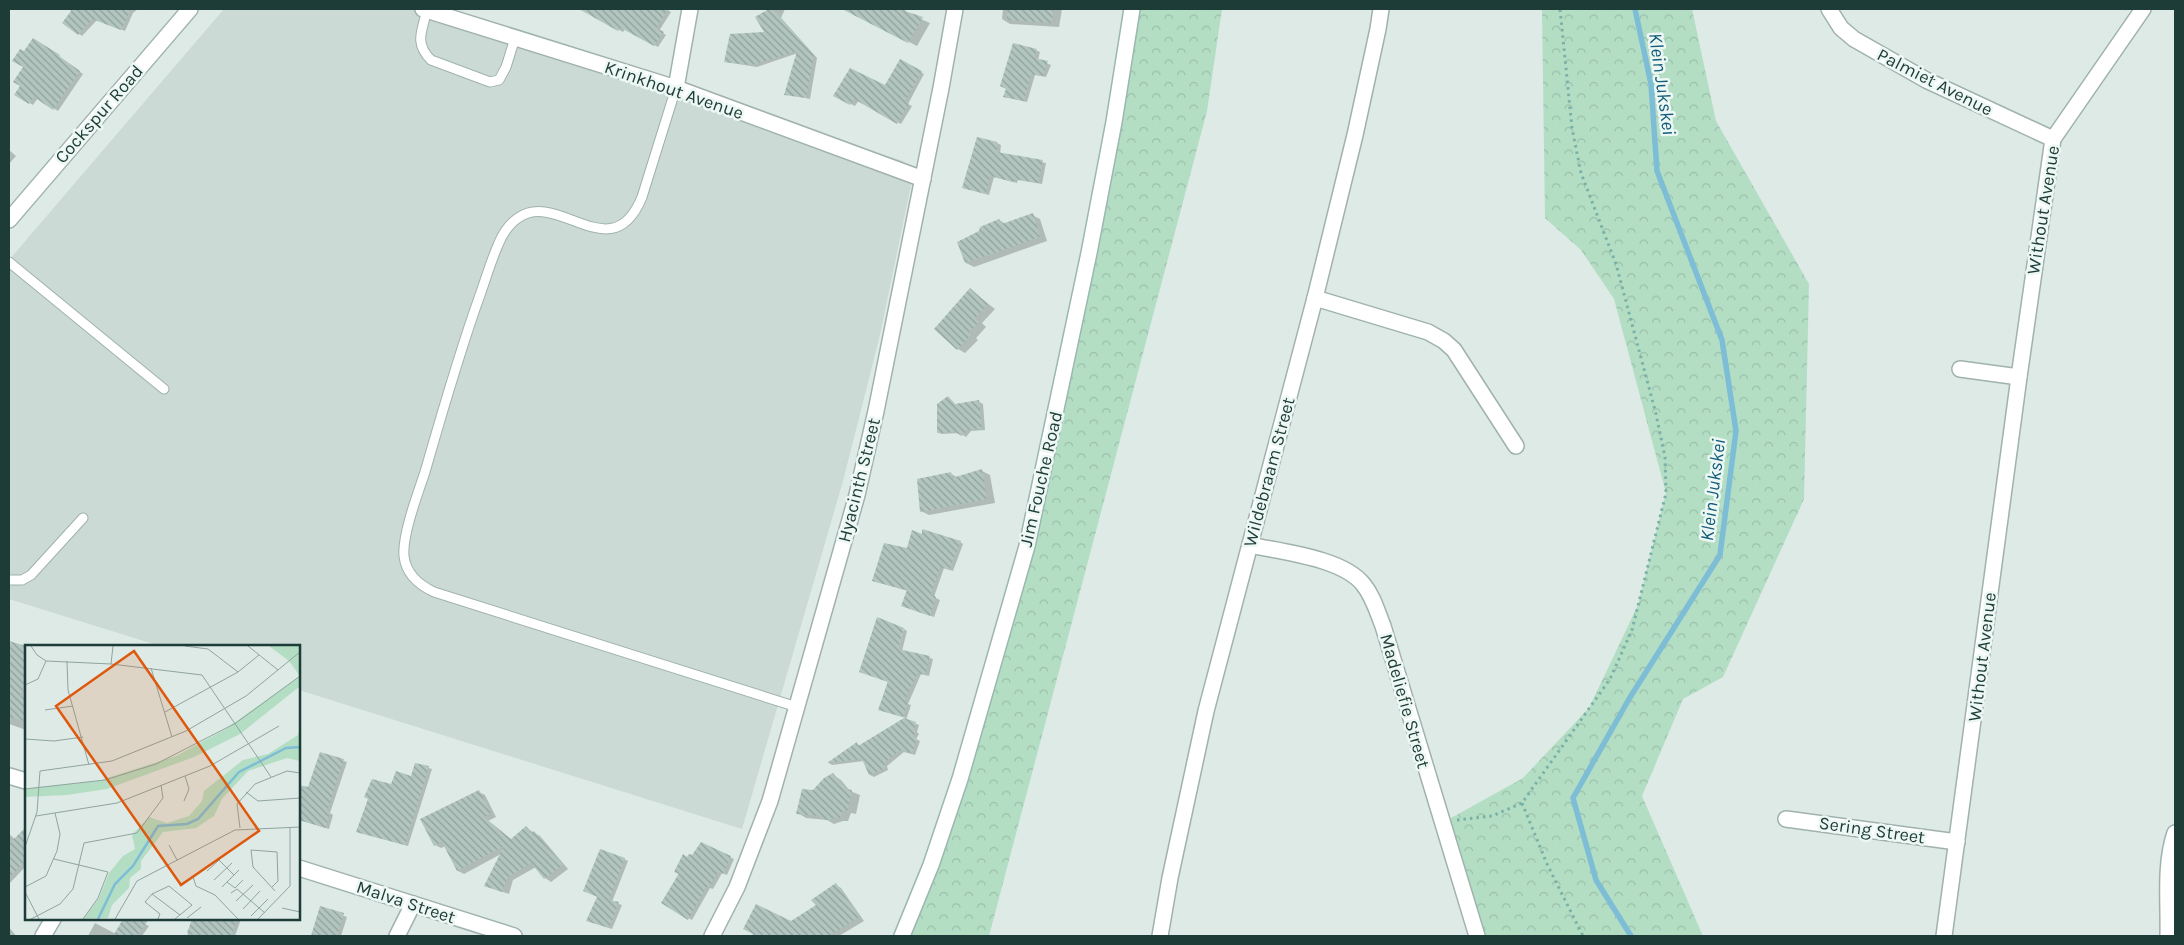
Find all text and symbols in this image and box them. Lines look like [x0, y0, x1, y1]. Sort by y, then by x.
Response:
water label: Klein Jukskei [1644, 31, 1680, 137]
street label: Palmiet Avenue [1874, 43, 1996, 121]
street label: Krinkhout Avenue [602, 56, 746, 124]
street label: Cockspur Road [50, 60, 148, 168]
street label: Without Avenue [2022, 144, 2064, 276]
street label: Wildebraam Street [1238, 395, 1300, 549]
street label: Jim Fouche Road [1015, 409, 1067, 549]
street label: Hyacinth Street [833, 415, 885, 544]
water label: Klein Jukskei [1696, 438, 1730, 542]
street label: Without Avenue [1963, 591, 2001, 723]
street label: Madeliefie Street [1375, 631, 1435, 771]
inset map [25, 645, 300, 920]
street label: Sering Street [1818, 812, 1927, 848]
street label: Malva Street [354, 876, 459, 928]

